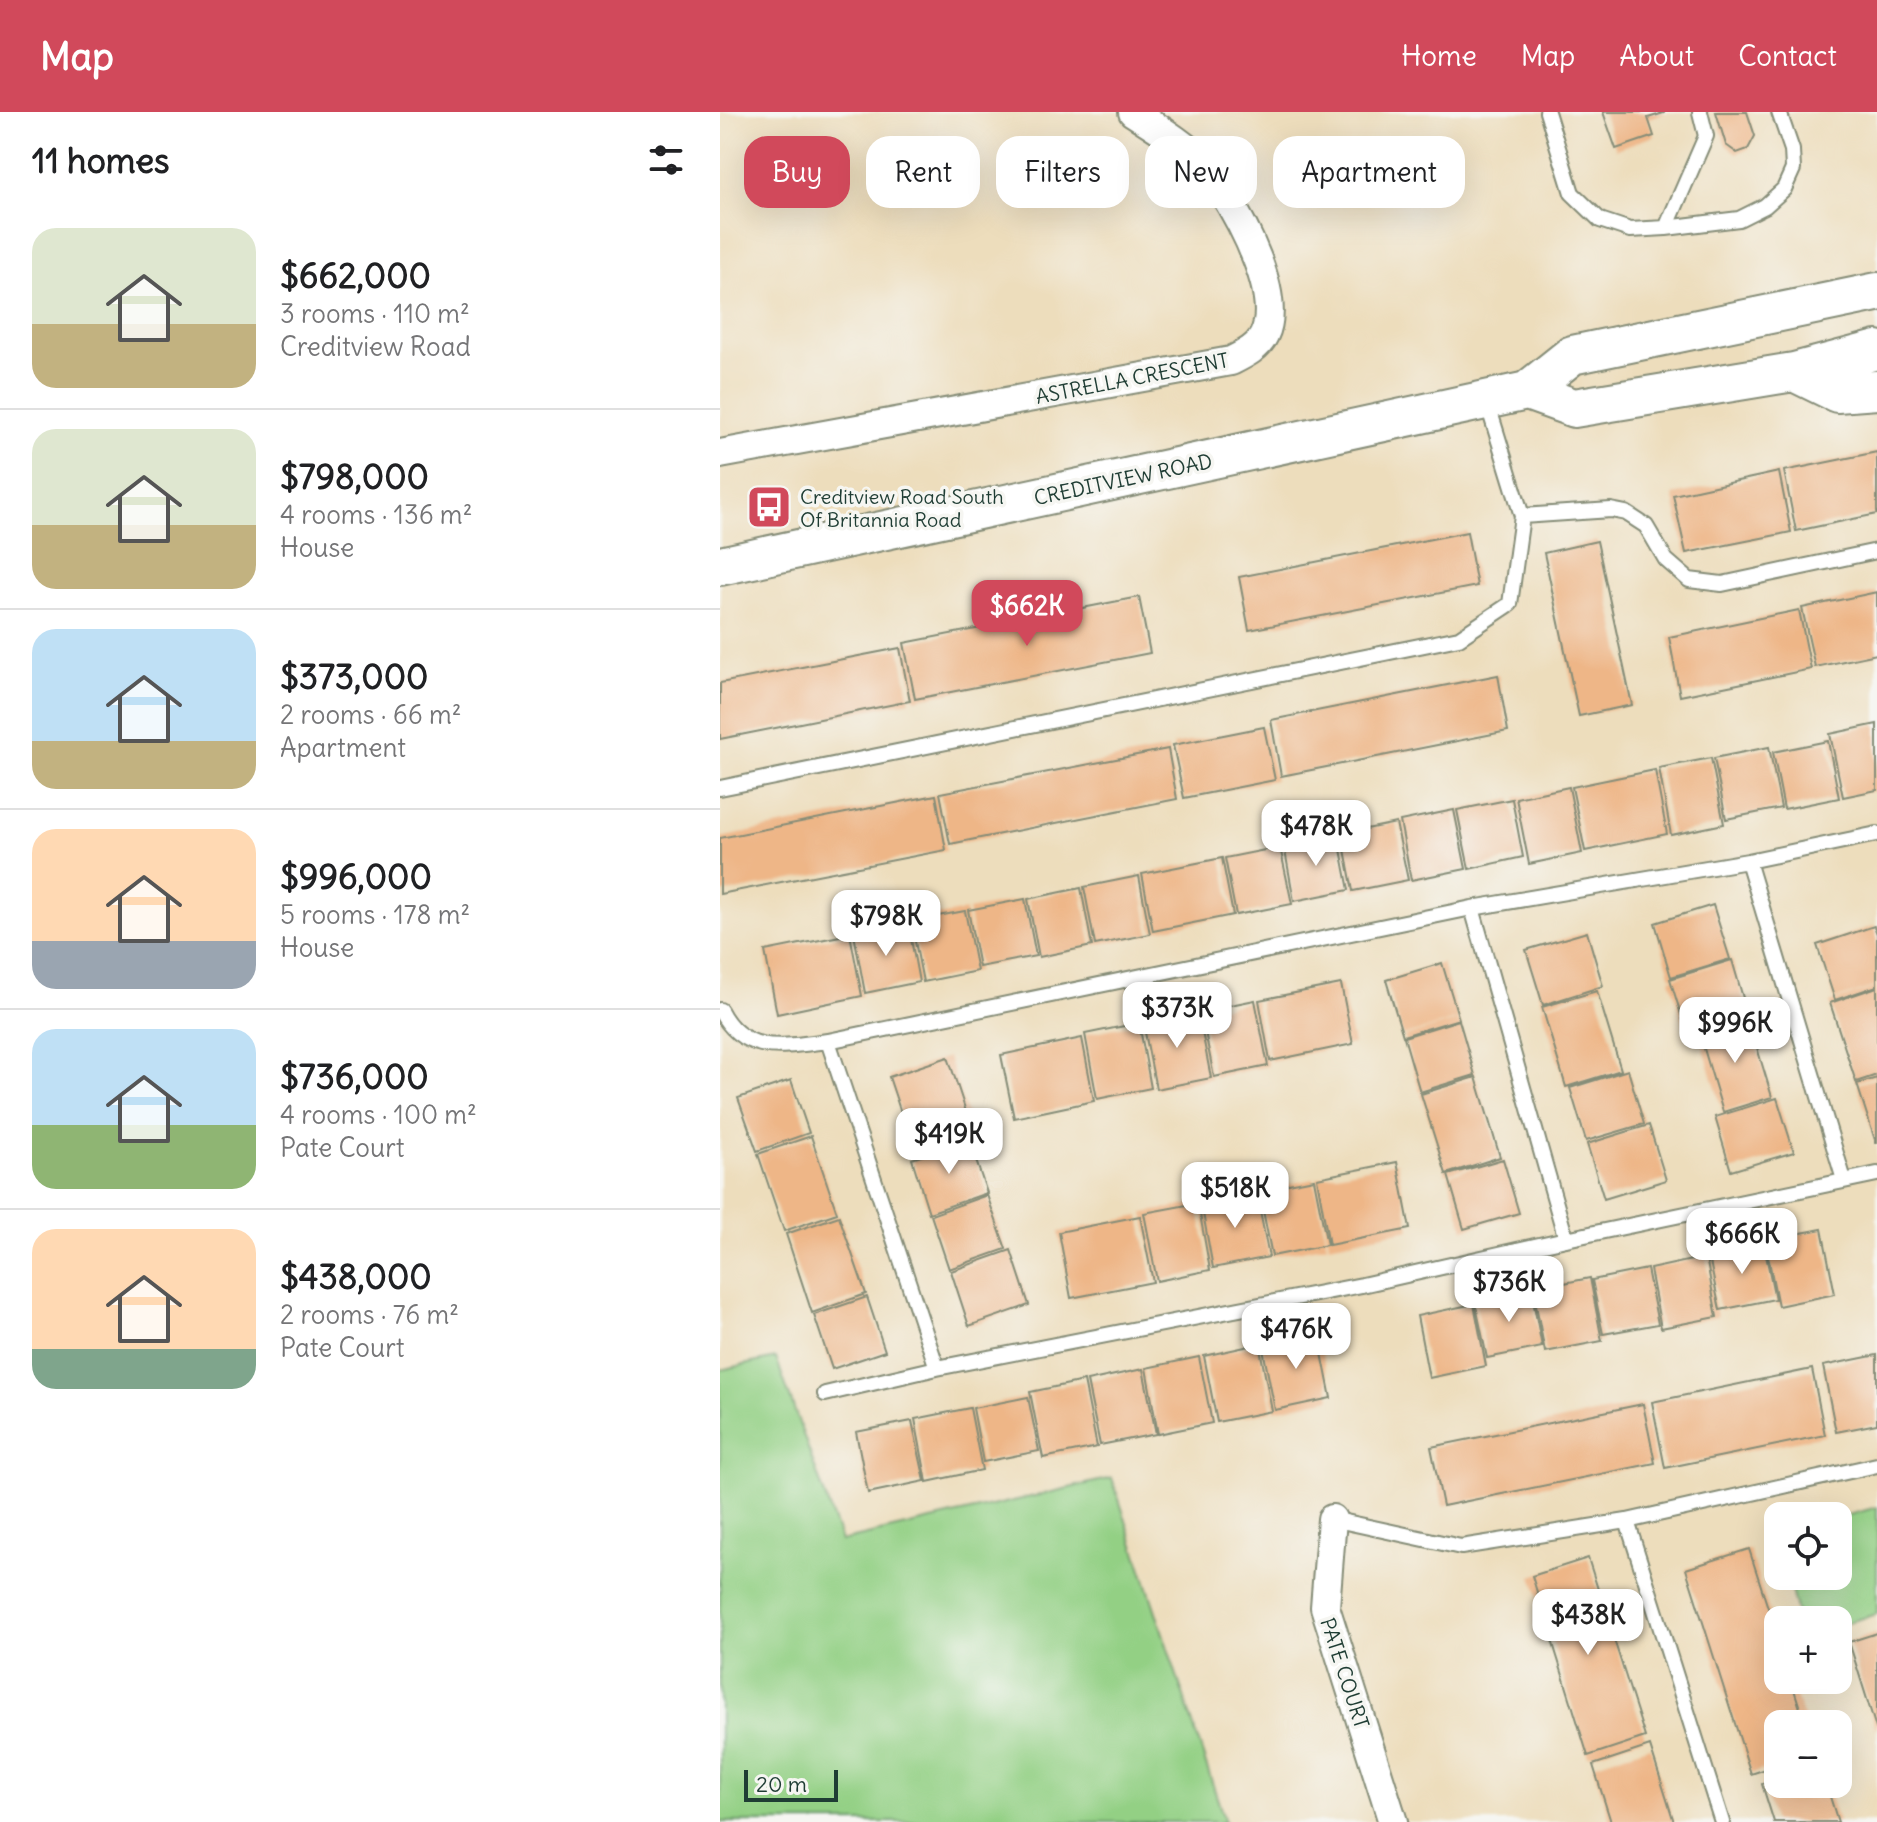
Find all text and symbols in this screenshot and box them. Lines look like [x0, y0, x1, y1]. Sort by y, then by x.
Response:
text: Map [40, 33, 114, 80]
text: Home [1401, 38, 1477, 74]
text: Map [1521, 38, 1575, 74]
text: About [1619, 38, 1694, 74]
text: Contact [1738, 38, 1837, 74]
chip: Buy [744, 136, 850, 208]
chip: Rent [866, 136, 980, 208]
chip: Filters [996, 136, 1129, 208]
chip: New [1145, 136, 1257, 208]
chip: Apartment [1273, 136, 1465, 208]
icon: filters [644, 138, 688, 182]
text: 11 homes [32, 139, 169, 182]
text: $662,000 [280, 254, 431, 297]
icon: home [96, 260, 192, 356]
text: 3 rooms · 110 m² [280, 297, 470, 330]
text: Creditview Road [280, 330, 471, 363]
street label: ASTRELLA CRESCENT [1033, 347, 1231, 409]
street label: CREDITVIEW ROAD [1032, 448, 1214, 510]
text: $798,000 [280, 455, 429, 498]
icon: home [96, 461, 192, 557]
bus stop icon: Creditview Road South Of Britannia Road [745, 483, 793, 531]
place label: Creditview Road South Of Britannia Road [800, 484, 1004, 532]
text: 4 rooms · 136 m² [280, 498, 472, 531]
text: House [280, 531, 354, 564]
pin: $662K [971, 580, 1083, 648]
text: $662K [990, 589, 1064, 622]
text: $373,000 [280, 655, 428, 698]
icon: home [96, 661, 192, 757]
text: 2 rooms · 66 m² [280, 698, 462, 731]
text: Apartment [280, 731, 406, 764]
pin: $478K [1260, 800, 1372, 868]
text: $478K [1280, 809, 1352, 842]
text: $996,000 [280, 855, 432, 898]
icon: home [96, 861, 192, 957]
pin: $798K [830, 890, 942, 958]
text: 5 rooms · 178 m² [280, 898, 470, 931]
text: $798K [849, 899, 923, 932]
text: House [280, 931, 354, 964]
pin: $373K [1121, 982, 1233, 1050]
text: $373K [1141, 991, 1213, 1024]
pin: $996K [1679, 997, 1791, 1065]
text: $996K [1697, 1006, 1773, 1039]
text: $736,000 [280, 1055, 429, 1098]
icon: home [96, 1061, 192, 1157]
text: 4 rooms · 100 m² [280, 1098, 477, 1131]
pin: $419K [893, 1108, 1005, 1176]
text: $419K [914, 1117, 984, 1150]
text: Pate Court [280, 1131, 405, 1164]
pin: $518K [1179, 1162, 1291, 1230]
text: $518K [1200, 1171, 1270, 1204]
pin: $666K [1686, 1208, 1798, 1276]
text: $666K [1704, 1217, 1780, 1250]
text: $438,000 [280, 1255, 432, 1298]
pin: $736K [1453, 1256, 1565, 1324]
icon: home [96, 1261, 192, 1357]
text: $736K [1473, 1265, 1545, 1298]
text: 2 rooms · 76 m² [280, 1298, 459, 1331]
pin: $476K [1240, 1303, 1352, 1371]
text: $476K [1260, 1312, 1332, 1345]
text: Pate Court [280, 1331, 405, 1364]
map controls [1764, 1502, 1852, 1798]
button: locate [1764, 1502, 1852, 1590]
pin: $438K [1532, 1589, 1644, 1657]
text: $438K [1550, 1598, 1626, 1631]
button: + [1764, 1606, 1852, 1694]
street label: PATE COURT [1315, 1614, 1375, 1732]
button: − [1764, 1710, 1852, 1798]
scale bar [744, 1766, 838, 1802]
text: 20 m [756, 1770, 807, 1798]

